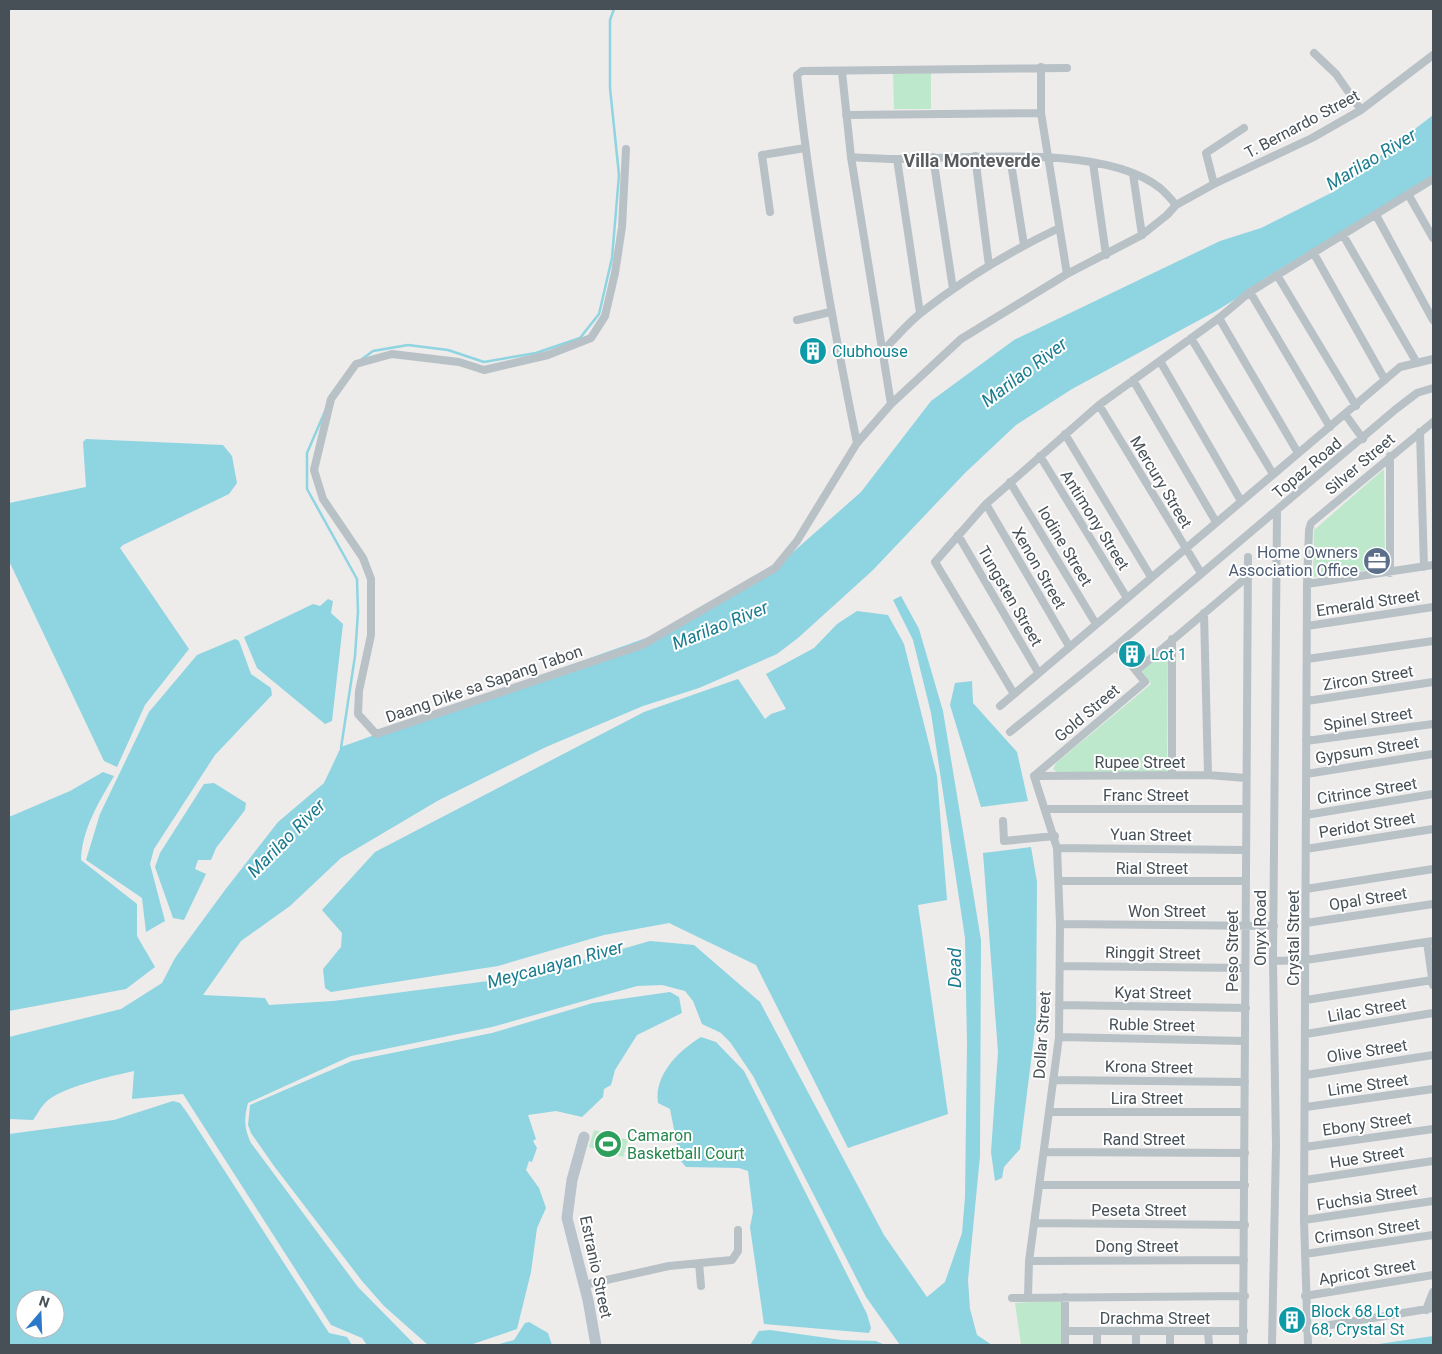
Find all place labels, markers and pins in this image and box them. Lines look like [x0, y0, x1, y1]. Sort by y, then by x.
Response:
building icon: Clubhouse [798, 336, 828, 366]
place label: Clubhouse [832, 342, 908, 361]
place label: Home Owners Association Office [1228, 543, 1358, 580]
office icon: Home Owners Association Office [1362, 546, 1392, 576]
building icon: Lot 1 [1117, 639, 1147, 669]
place label: Lot 1 [1151, 645, 1187, 664]
place label: Camaron Basketball Court [627, 1126, 744, 1163]
sports icon: Camaron Basketball Court [593, 1129, 623, 1159]
place label: Block 68 Lot 68, Crystal St [1311, 1302, 1404, 1339]
building icon: Block 68 Lot 68, Crystal St [1277, 1305, 1307, 1335]

